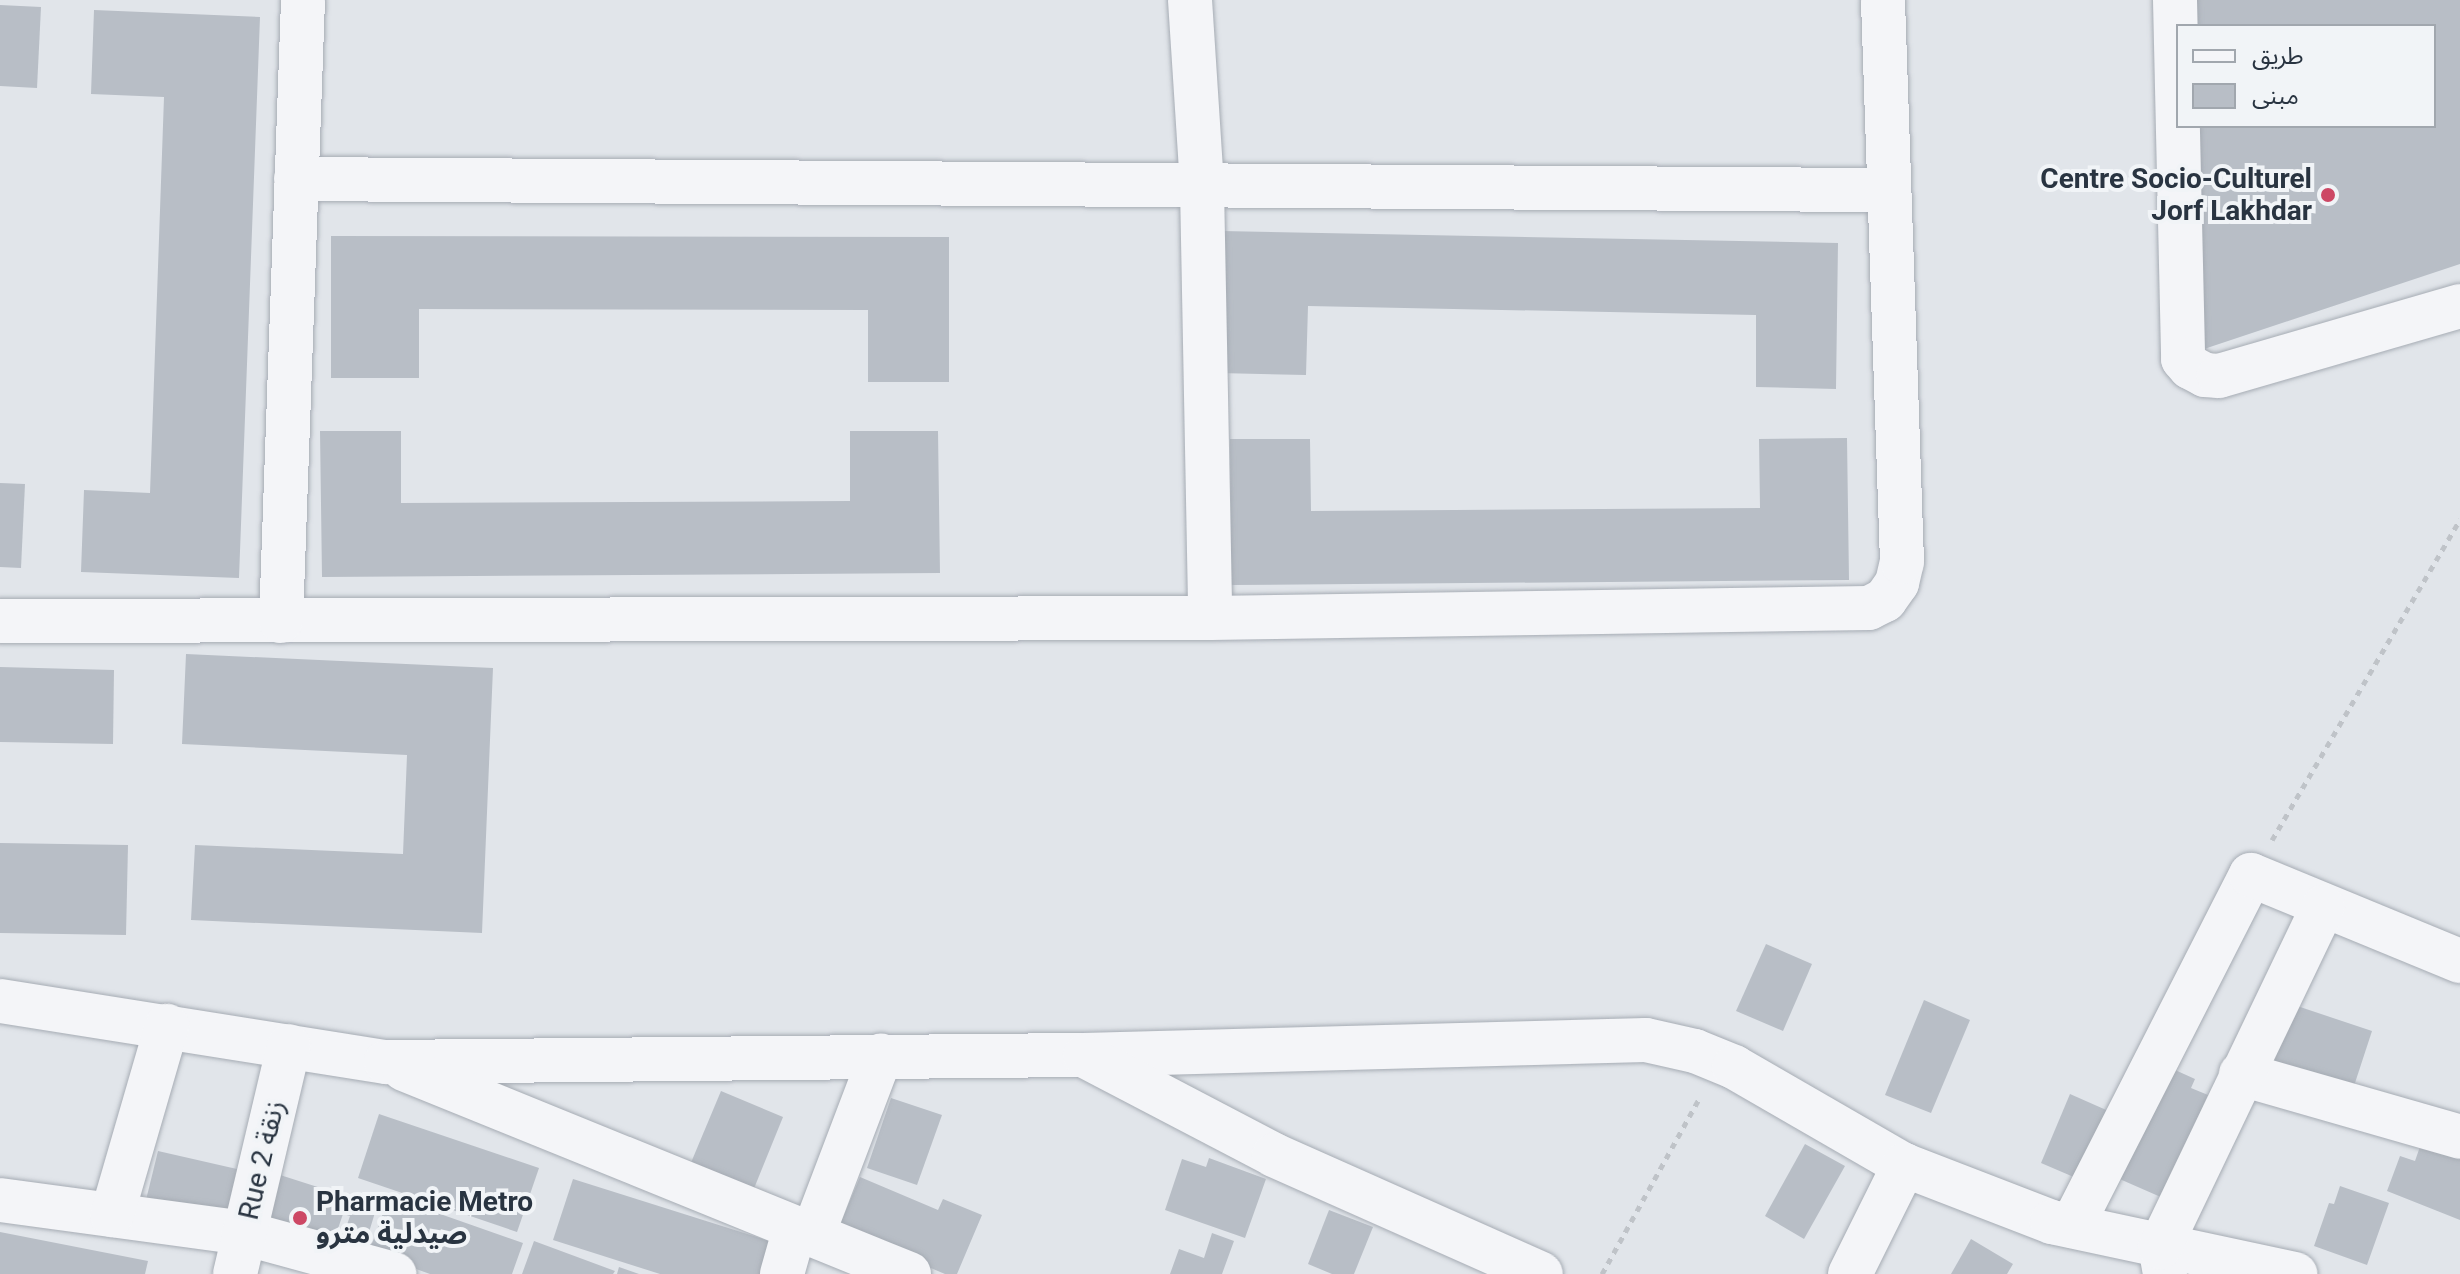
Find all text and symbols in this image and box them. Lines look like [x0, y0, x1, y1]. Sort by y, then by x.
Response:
legend [2176, 24, 2436, 128]
text: طريق [2252, 42, 2304, 70]
text: مبنى [2252, 82, 2299, 110]
place label: Centre Socio-Culturel Jorf Lakhdar [2040, 162, 2312, 228]
marker: Centre Socio-Culturel Jorf Lakhdar [2319, 186, 2337, 204]
street label: Rue 2 زنقة [232, 1097, 292, 1223]
place label: Pharmacie Metro صيدلية مترو [316, 1185, 533, 1251]
marker: Pharmacie Metro صيدلية مترو [291, 1209, 309, 1227]

